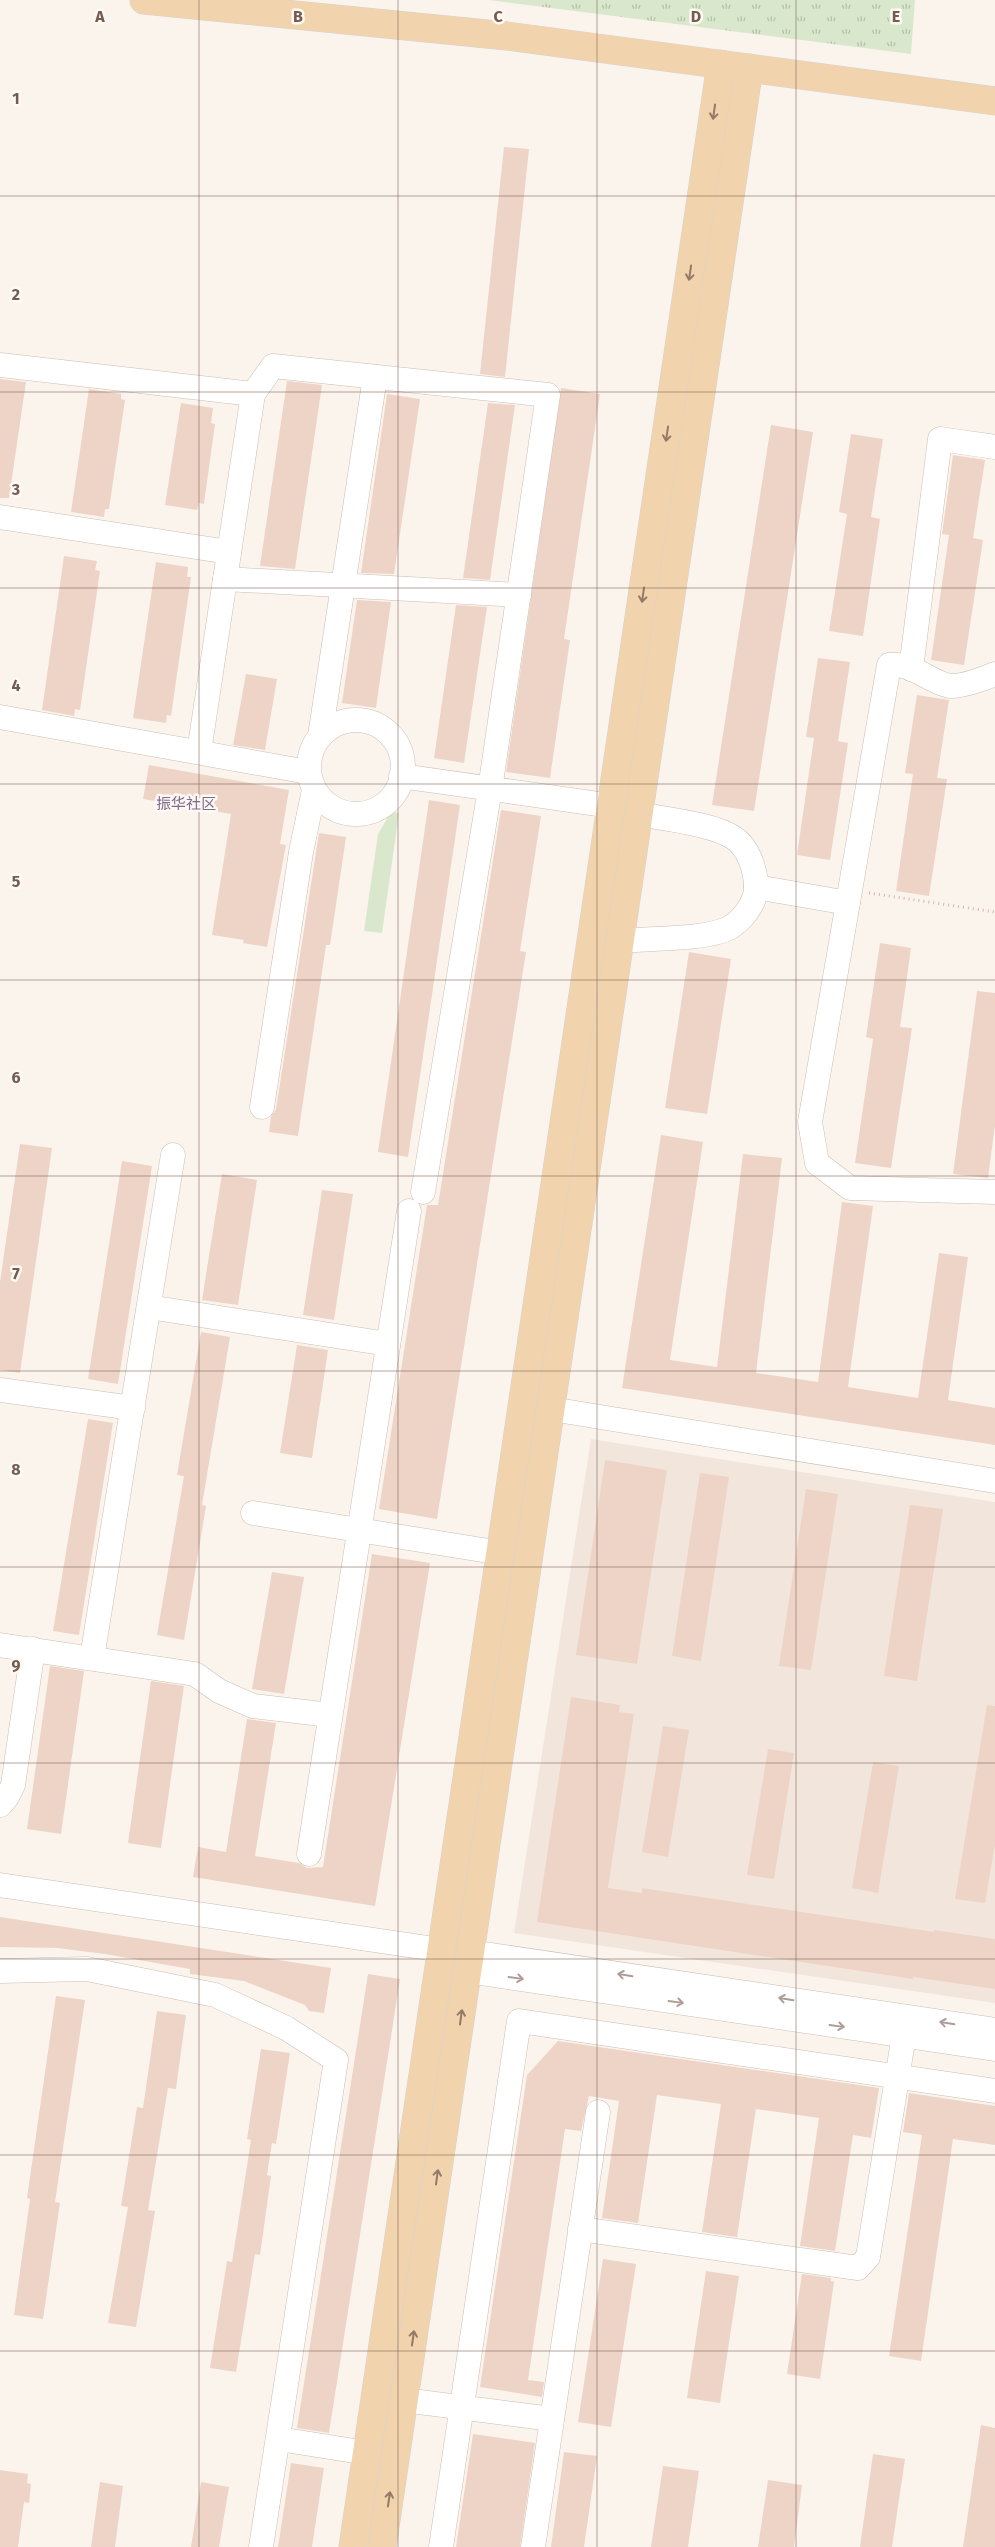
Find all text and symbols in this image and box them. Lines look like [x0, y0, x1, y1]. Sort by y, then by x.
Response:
text: A [94, 7, 105, 26]
text: B [293, 7, 303, 26]
text: C [493, 7, 503, 26]
text: D [691, 7, 701, 26]
text: E [892, 7, 900, 26]
text: 1 [12, 89, 20, 108]
one-way arrow [709, 104, 719, 120]
one-way arrow [685, 265, 695, 281]
text: 2 [12, 285, 20, 304]
one-way arrow [661, 426, 671, 442]
text: 3 [11, 480, 20, 499]
one-way arrow [638, 586, 648, 602]
text: 4 [11, 676, 21, 695]
district label: 振华社区 [156, 795, 216, 813]
text: 5 [12, 872, 21, 891]
text: 6 [11, 1068, 21, 1087]
text: 7 [12, 1264, 20, 1283]
text: 8 [11, 1460, 21, 1479]
text: 9 [12, 1656, 21, 1675]
one-way arrow [618, 1970, 634, 1980]
one-way arrow [507, 1973, 523, 1983]
one-way arrow [778, 1994, 794, 2004]
one-way arrow [668, 1997, 684, 2007]
one-way arrow [456, 2009, 466, 2025]
one-way arrow [939, 2018, 955, 2028]
one-way arrow [829, 2021, 845, 2031]
one-way arrow [432, 2170, 442, 2186]
one-way arrow [408, 2330, 418, 2346]
one-way arrow [385, 2491, 395, 2507]

